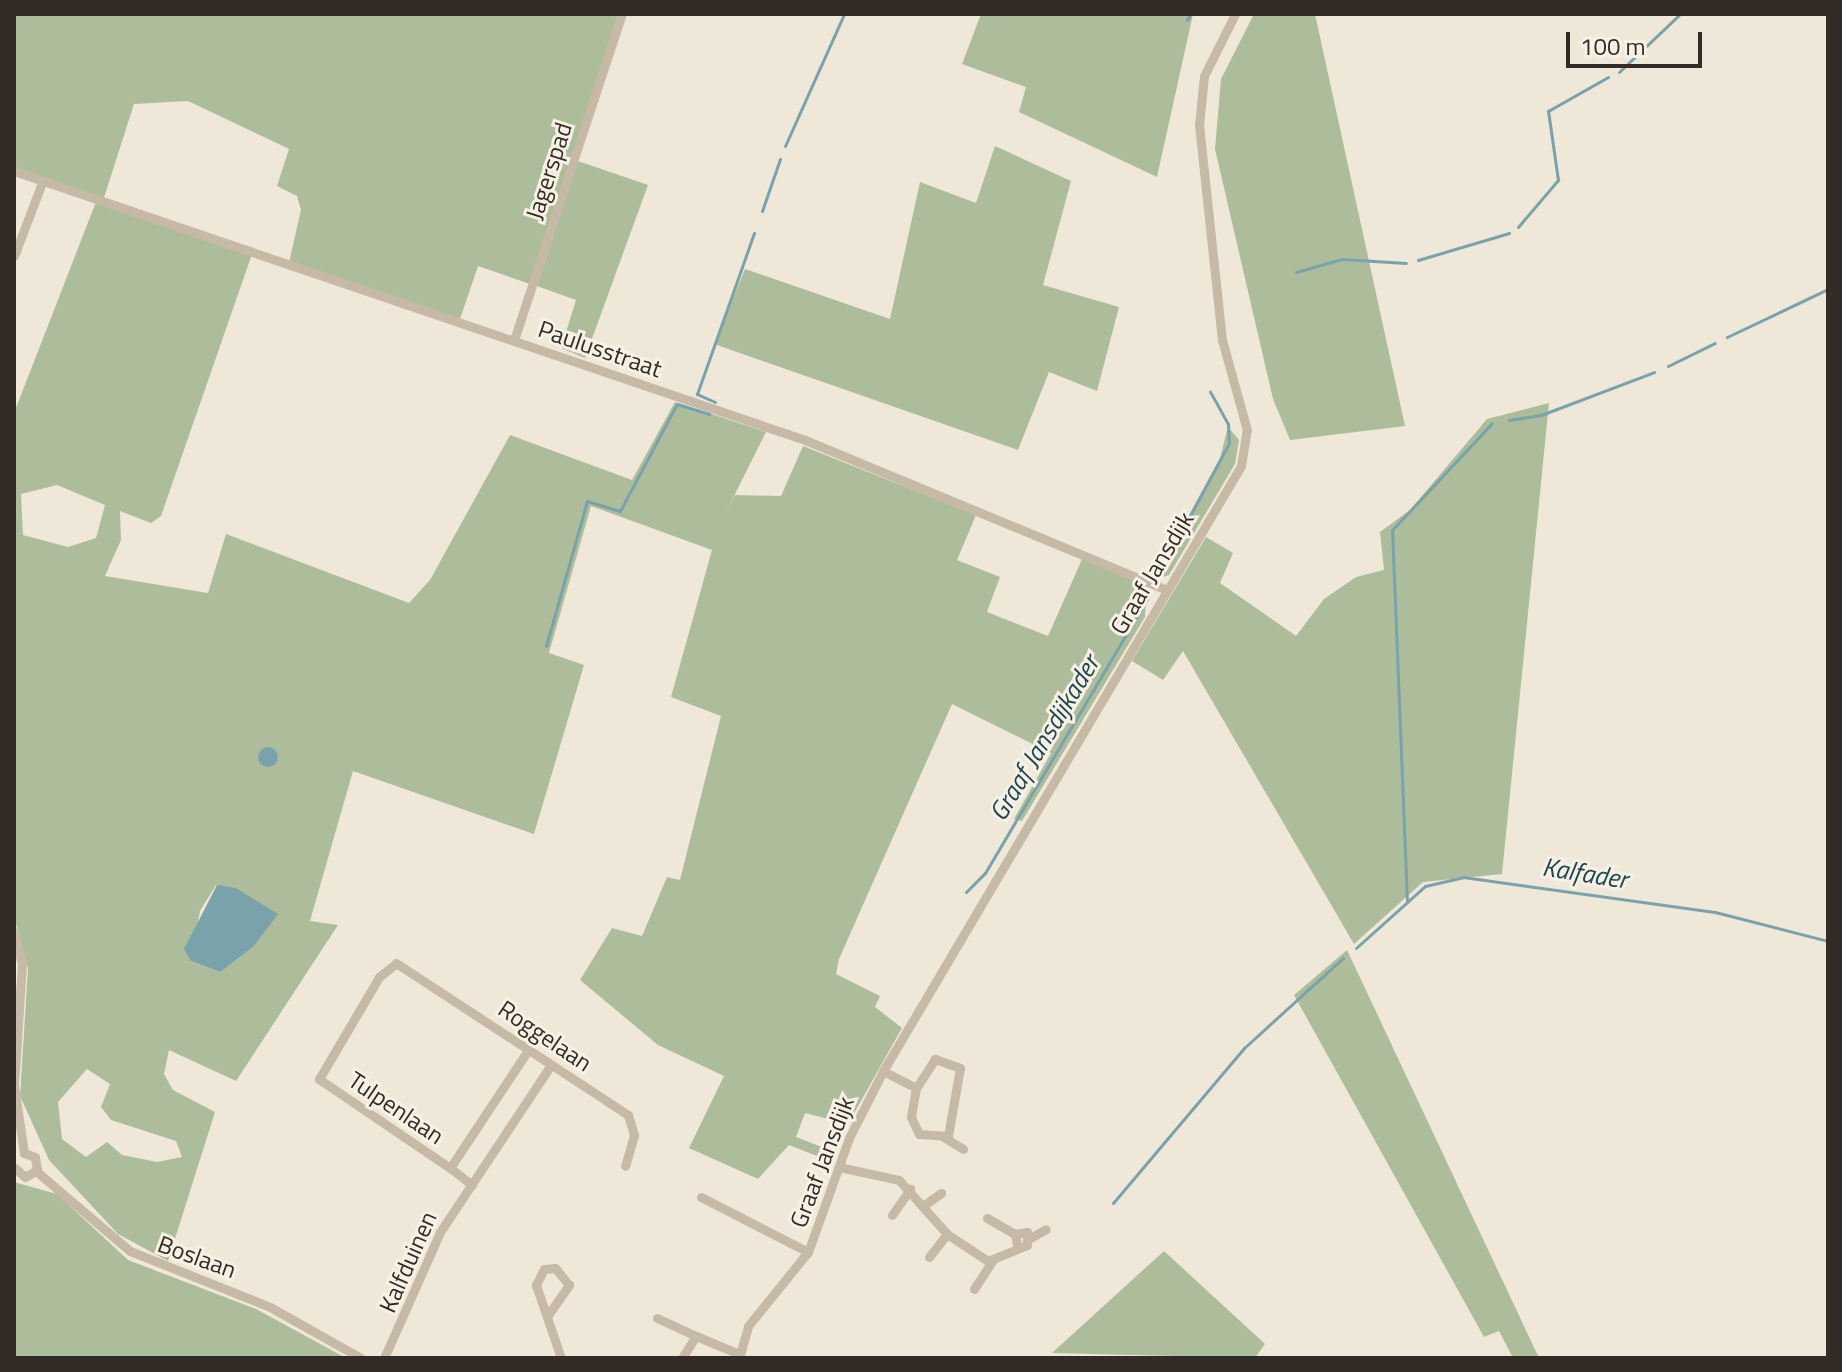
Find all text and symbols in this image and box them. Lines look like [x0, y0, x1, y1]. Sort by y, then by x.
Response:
scale bar [1570, 16, 1706, 66]
text: 100 m [1580, 28, 1646, 64]
street label: Jagerspad [520, 119, 578, 223]
street label: Paulusstraat [534, 314, 666, 384]
street label: Graaf Jansdijk [1104, 506, 1200, 640]
water label: Graaf Jansdijkader [982, 650, 1106, 826]
water label: Kalfader [1540, 851, 1630, 895]
street label: Roggelaan [493, 994, 597, 1078]
street label: Tulpenlaan [343, 1066, 449, 1150]
street label: Graaf Jansdijk [784, 1092, 860, 1232]
street label: Kalfduinen [373, 1207, 443, 1317]
street label: Boslaan [154, 1230, 240, 1284]

